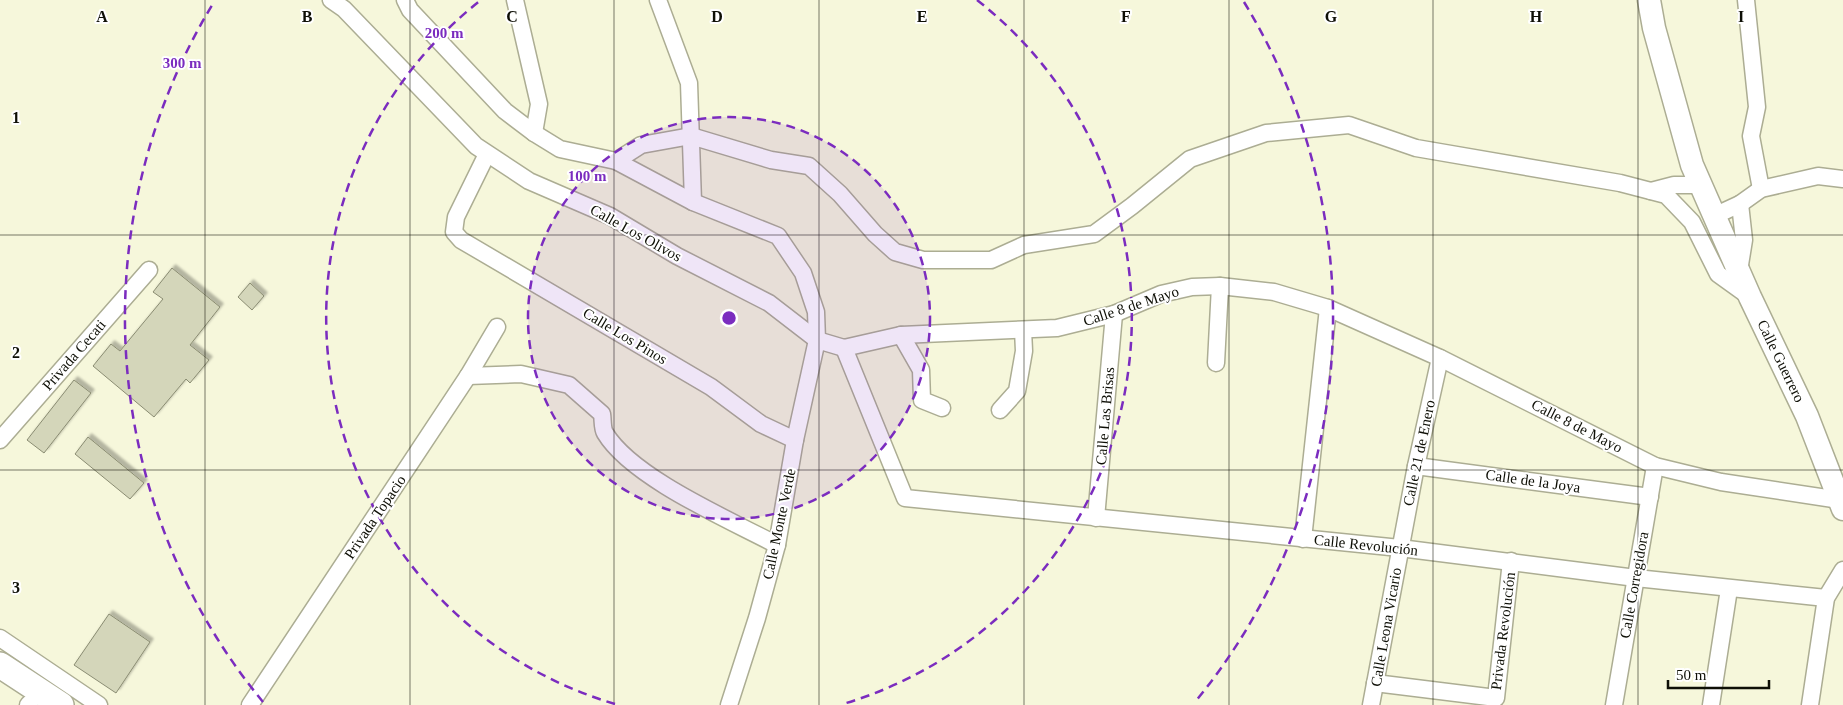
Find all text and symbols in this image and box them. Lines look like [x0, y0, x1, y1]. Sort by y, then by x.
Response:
text: A [96, 8, 108, 25]
text: B [302, 8, 313, 25]
text: C [506, 8, 518, 25]
text: D [711, 8, 723, 25]
text: E [917, 8, 927, 25]
text: F [1121, 8, 1131, 25]
text: G [1325, 8, 1338, 25]
text: H [1530, 8, 1543, 25]
text: I [1738, 8, 1744, 25]
text: 200 m [425, 25, 464, 41]
text: 300 m [163, 55, 202, 71]
text: 1 [12, 109, 20, 126]
text: 100 m [568, 168, 607, 184]
street label: Calle Los Olivos [588, 201, 684, 265]
street label: Calle 8 de Mayo [1081, 283, 1181, 329]
street label: Calle Los Pinos [580, 305, 670, 367]
centre of rings [720, 309, 738, 327]
street label: Privada Cecati [39, 317, 109, 393]
street label: Calle Guerrero [1754, 317, 1808, 405]
text: 2 [12, 344, 20, 361]
street label: Calle Las Brisas [1093, 366, 1117, 466]
street label: Calle 8 de Mayo [1529, 396, 1625, 456]
street label: Calle 21 de Enero [1400, 399, 1438, 507]
street label: Calle de la Joya [1485, 466, 1582, 496]
street label: Calle Monte Verde [759, 467, 799, 581]
street label: Privada Topacio [341, 472, 409, 562]
street label: Calle Corregidora [1617, 530, 1651, 640]
street label: Calle Revolución [1313, 532, 1419, 558]
street label: Calle Leona Vicario [1368, 566, 1404, 688]
street label: Privada Revolución [1488, 571, 1518, 691]
text: 3 [12, 579, 20, 596]
scale bar [1668, 658, 1769, 690]
text: 50 m [1676, 667, 1707, 683]

